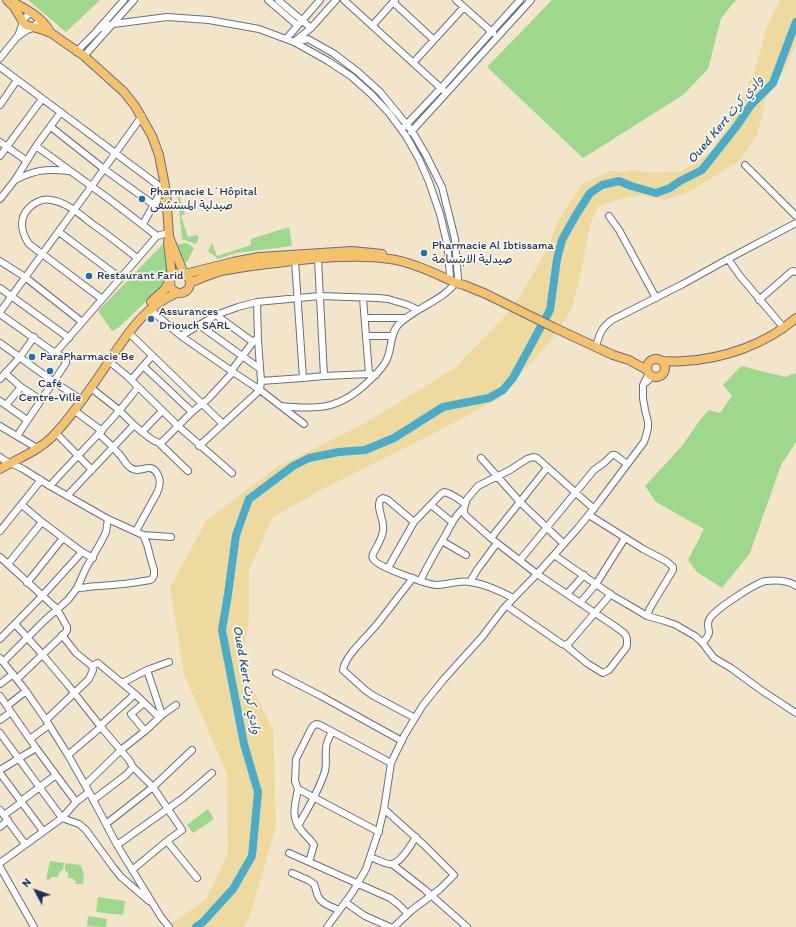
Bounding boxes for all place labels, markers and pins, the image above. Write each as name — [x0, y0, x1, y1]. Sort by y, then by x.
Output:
place label: Pharmacie L´Hôpital صيدلية المستشفى — [150, 185, 257, 213]
marker: Pharmacie L´Hôpital صيدلية المستشفى — [137, 194, 147, 204]
place label: Pharmacie Al Ibtissama صيدلية الابتسامة — [432, 239, 554, 267]
marker: Pharmacie Al Ibtissama صيدلية الابتسامة — [419, 248, 429, 258]
place label: Restaurant Farid — [97, 269, 184, 283]
marker: Restaurant Farid — [84, 271, 94, 281]
place label: Assurances Driouch SARL — [159, 305, 230, 333]
marker: Assurances Driouch SARL — [146, 314, 156, 324]
place label: ParaPharmacie Be — [40, 350, 134, 364]
marker: ParaPharmacie Be — [27, 352, 37, 362]
marker: Café Centre-Ville — [45, 366, 55, 376]
place label: Café Centre-Ville — [19, 377, 81, 405]

